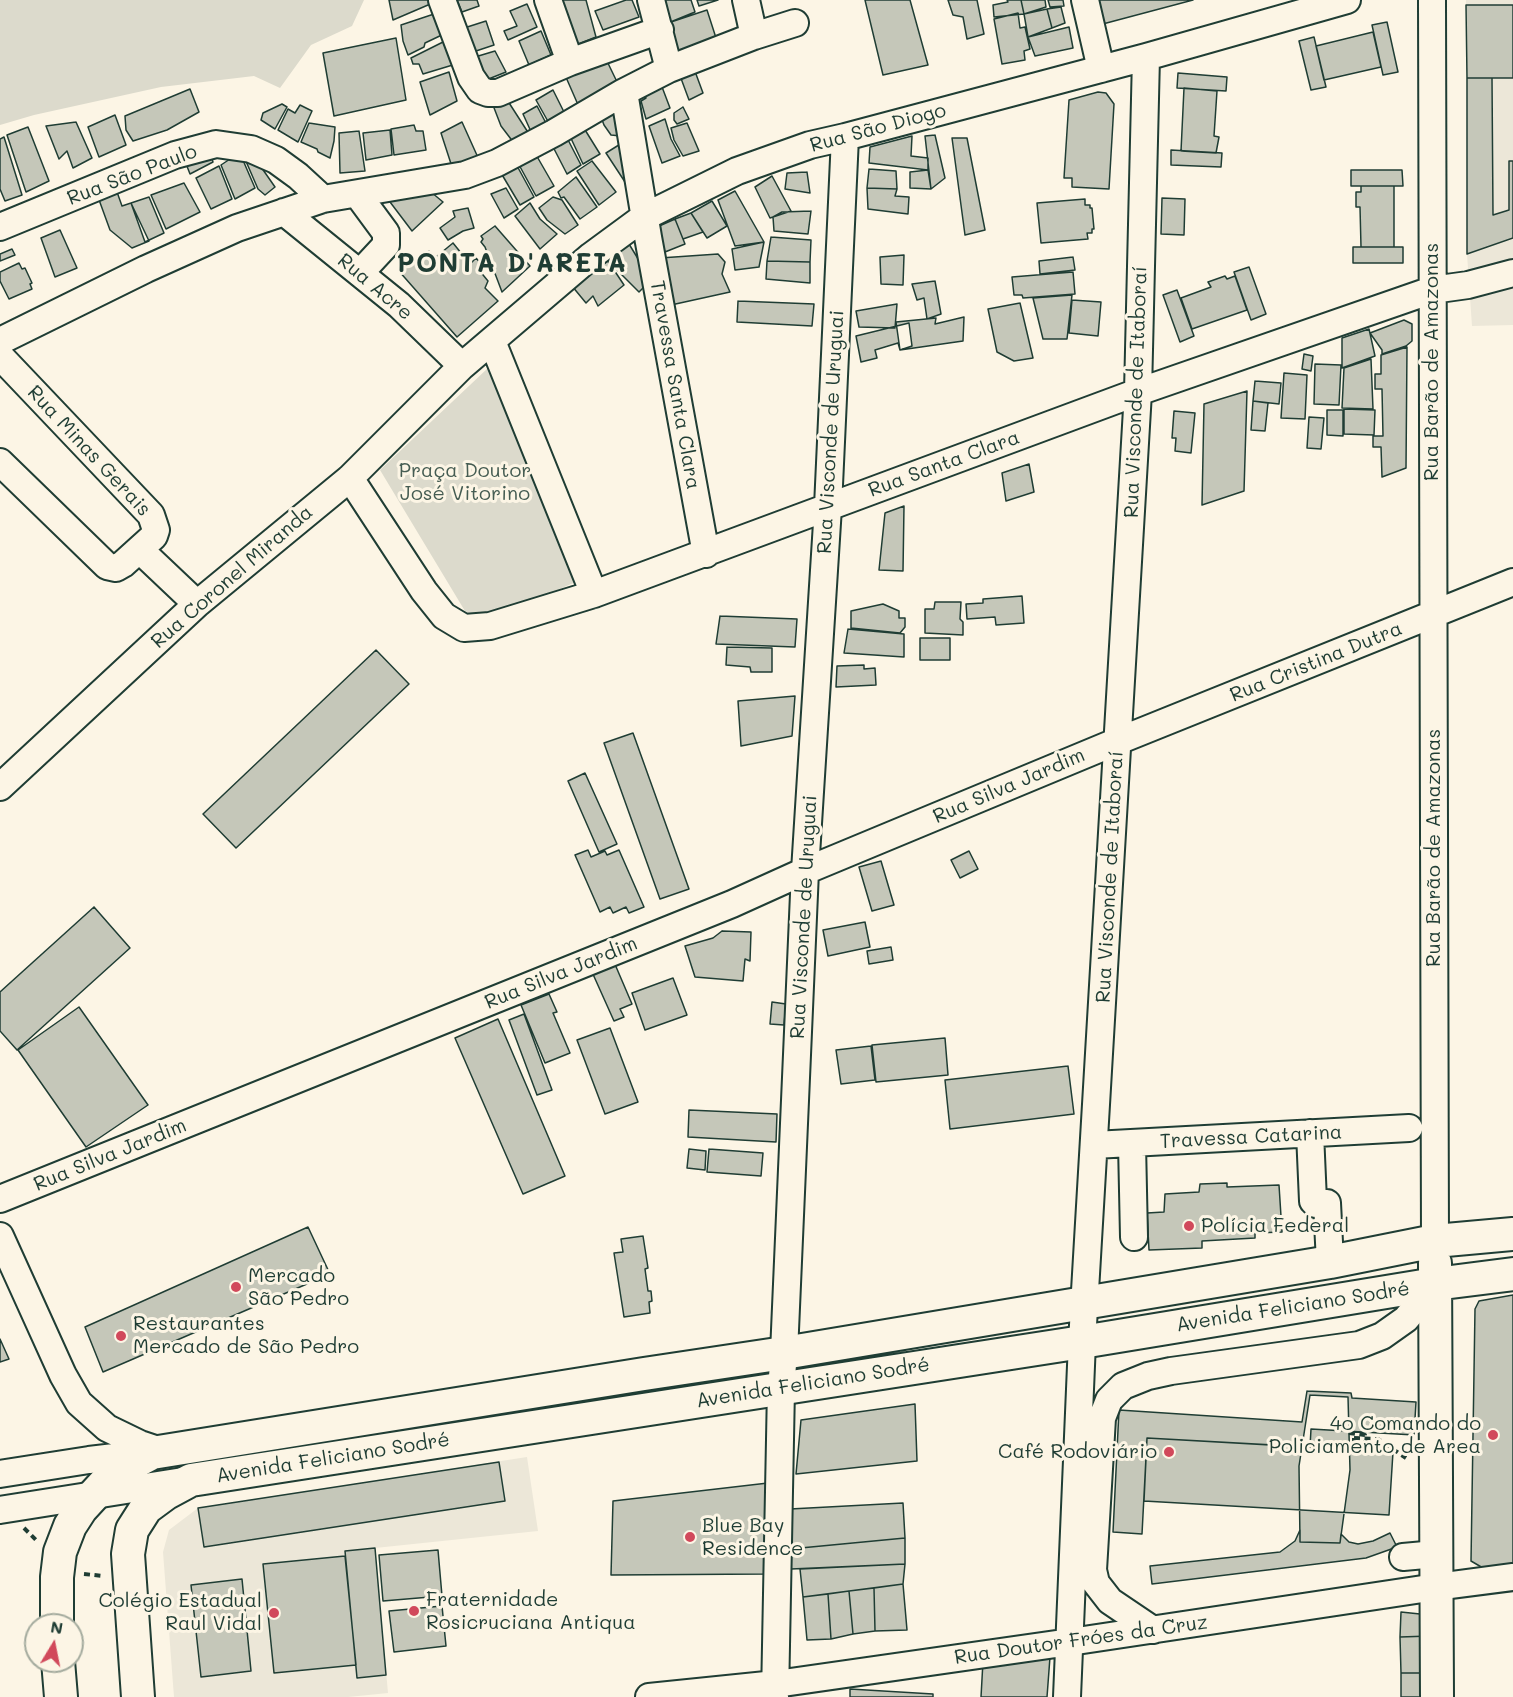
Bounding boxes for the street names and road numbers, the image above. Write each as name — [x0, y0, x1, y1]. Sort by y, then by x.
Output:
street label: Rua São Diogo — [807, 98, 949, 158]
street label: Rua São Paulo — [64, 139, 200, 211]
street label: Rua Barão de Amazonas — [1420, 243, 1444, 481]
street label: Rua Acre — [333, 249, 417, 325]
street label: Rua Visconde de Itaboraí — [1120, 265, 1152, 519]
street label: Travessa Santa Clara — [645, 279, 705, 491]
street label: Rua Visconde de Uruguai — [813, 309, 849, 555]
street label: Rua Minas Gerais — [22, 381, 156, 521]
street label: Rua Santa Clara — [865, 425, 1023, 503]
street label: Rua Coronel Miranda — [146, 500, 318, 654]
street label: Rua Cristina Dutra — [1226, 616, 1406, 708]
street label: Rua Barão de Amazonas — [1422, 729, 1446, 967]
street label: Rua Silva Jardim — [929, 743, 1089, 829]
street label: Rua Visconde de Itaboraí — [1091, 750, 1129, 1004]
street label: Rua Visconde de Uruguai — [786, 794, 822, 1040]
street label: Rua Silva Jardim — [481, 931, 641, 1015]
street label: Rua Silva Jardim — [30, 1113, 190, 1197]
street label: Travessa Catarina — [1159, 1120, 1343, 1154]
street label: Avenida Feliciano Sodré — [1175, 1277, 1411, 1337]
street label: Avenida Feliciano Sodré — [695, 1353, 931, 1413]
street label: Avenida Feliciano Sodré — [215, 1428, 451, 1488]
street label: Rua Doutor Fróes da Cruz — [953, 1610, 1209, 1670]

